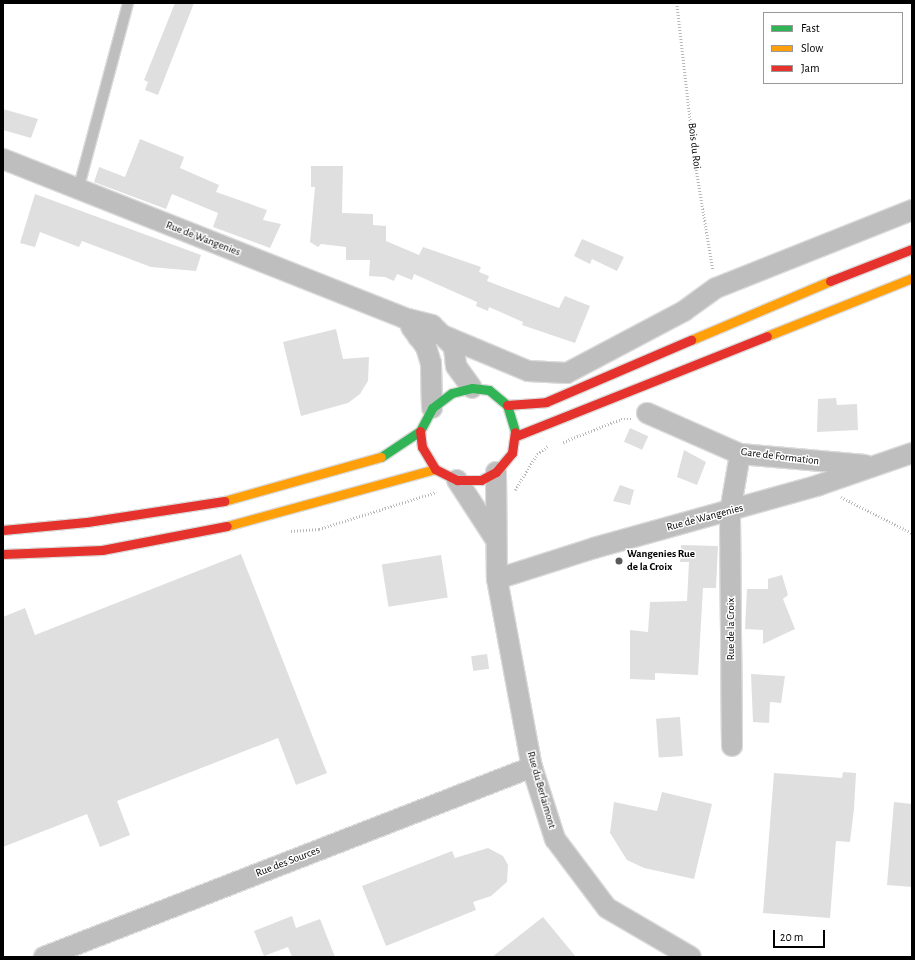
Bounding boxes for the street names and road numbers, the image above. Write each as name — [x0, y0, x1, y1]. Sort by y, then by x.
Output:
street label: Bois du Roi — [685, 122, 703, 170]
street label: Rue de Wangenies — [164, 219, 242, 259]
street label: Gare de Formation — [740, 446, 820, 468]
street label: Rue de Wangenies — [665, 501, 745, 535]
street label: Rue de la Croix — [724, 598, 738, 660]
street label: Rue du Berlaimont — [524, 750, 558, 830]
street label: Rue des Sources — [254, 844, 322, 880]

